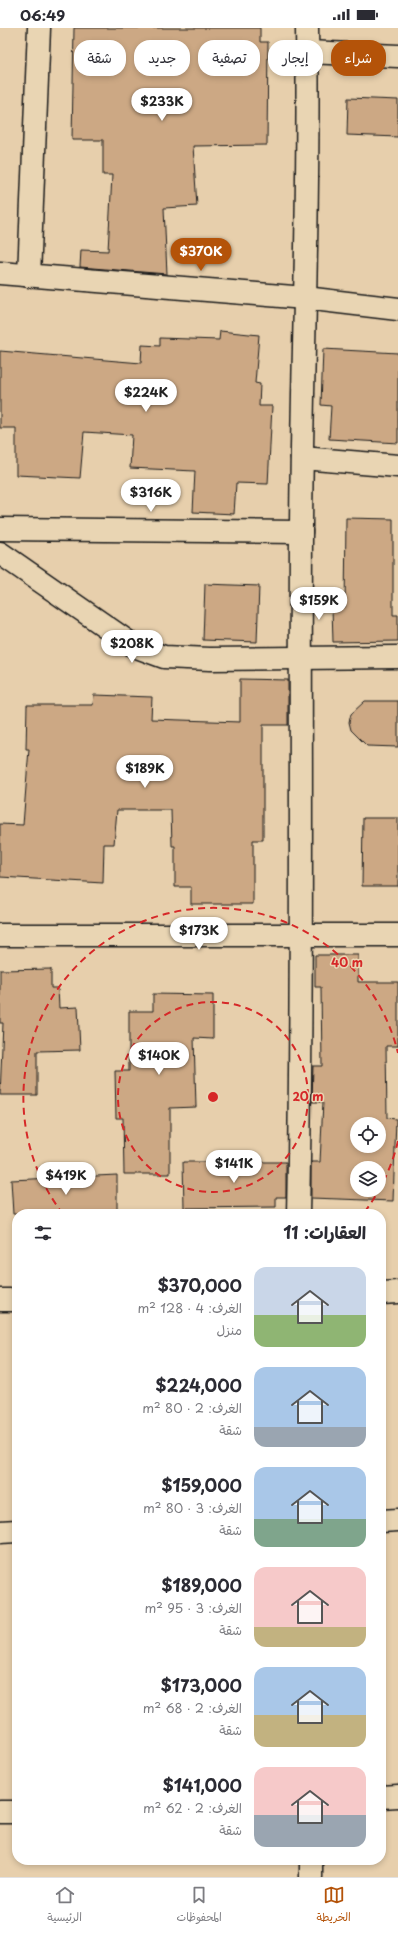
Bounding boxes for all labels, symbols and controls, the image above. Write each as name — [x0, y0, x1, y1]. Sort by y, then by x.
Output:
text: 06:49 — [20, 3, 65, 26]
chip: شقة — [74, 40, 126, 76]
chip: جديد — [134, 40, 190, 76]
chip: تصفية — [198, 40, 260, 76]
chip: إيجار — [268, 40, 323, 76]
chip: شراء — [331, 40, 386, 76]
pin: $233K — [134, 88, 190, 122]
text: $233K — [140, 91, 184, 110]
pin: $370K — [173, 238, 229, 272]
text: $370K — [180, 241, 222, 260]
pin: $224K — [118, 379, 174, 413]
text: $224K — [124, 382, 168, 401]
pin: $316K — [123, 479, 179, 513]
text: $316K — [130, 482, 172, 501]
pin: $159K — [291, 587, 347, 621]
text: $159K — [299, 590, 339, 609]
pin: $208K — [104, 630, 160, 664]
text: $208K — [110, 633, 154, 652]
pin: $189K — [117, 755, 173, 789]
text: $189K — [125, 758, 165, 777]
pin: $173K — [171, 917, 227, 951]
text: $173K — [179, 920, 219, 939]
text: 40 m — [331, 953, 363, 971]
pin: $140K — [131, 1042, 187, 1076]
text: $140K — [138, 1045, 180, 1064]
text: 20 m — [292, 1087, 324, 1105]
centre of rings — [206, 1090, 220, 1104]
map controls — [350, 1117, 386, 1197]
button: locate — [350, 1117, 386, 1153]
pin: $141K — [206, 1150, 262, 1184]
text: $141K — [215, 1153, 253, 1172]
button: layers — [350, 1161, 386, 1197]
pin: $419K — [38, 1162, 94, 1196]
text: $419K — [46, 1165, 86, 1184]
text: العقارات: 11 — [283, 1219, 366, 1245]
icon: filters — [32, 1222, 54, 1244]
text: $370,000 — [158, 1272, 242, 1298]
icon: home — [286, 1283, 334, 1331]
text: الغرف: 4 · 128 m² — [137, 1298, 242, 1317]
text: منزل — [216, 1320, 242, 1339]
text: $224,000 — [156, 1372, 242, 1398]
icon: home — [286, 1383, 334, 1431]
text: الغرف: 2 · 80 m² — [142, 1398, 242, 1417]
text: شقة — [219, 1420, 242, 1439]
text: $159,000 — [161, 1472, 242, 1498]
icon: home — [286, 1483, 334, 1531]
text: الغرف: 3 · 80 m² — [143, 1498, 242, 1517]
text: شقة — [219, 1520, 242, 1539]
text: $189,000 — [162, 1572, 242, 1598]
icon: home — [286, 1583, 334, 1631]
text: الغرف: 3 · 95 m² — [145, 1598, 242, 1617]
text: شقة — [219, 1620, 242, 1639]
text: $173,000 — [161, 1672, 242, 1698]
icon: home — [286, 1683, 334, 1731]
text: الغرف: 2 · 68 m² — [143, 1698, 242, 1717]
text: شقة — [219, 1720, 242, 1739]
text: $141,000 — [163, 1772, 242, 1798]
icon: home — [286, 1783, 334, 1831]
text: الغرف: 2 · 62 m² — [143, 1798, 242, 1817]
text: شقة — [219, 1820, 242, 1839]
tab: الرئيسية — [47, 1884, 82, 1927]
tab: المحفوظات — [176, 1884, 222, 1927]
tab: الخريطة — [316, 1884, 351, 1927]

